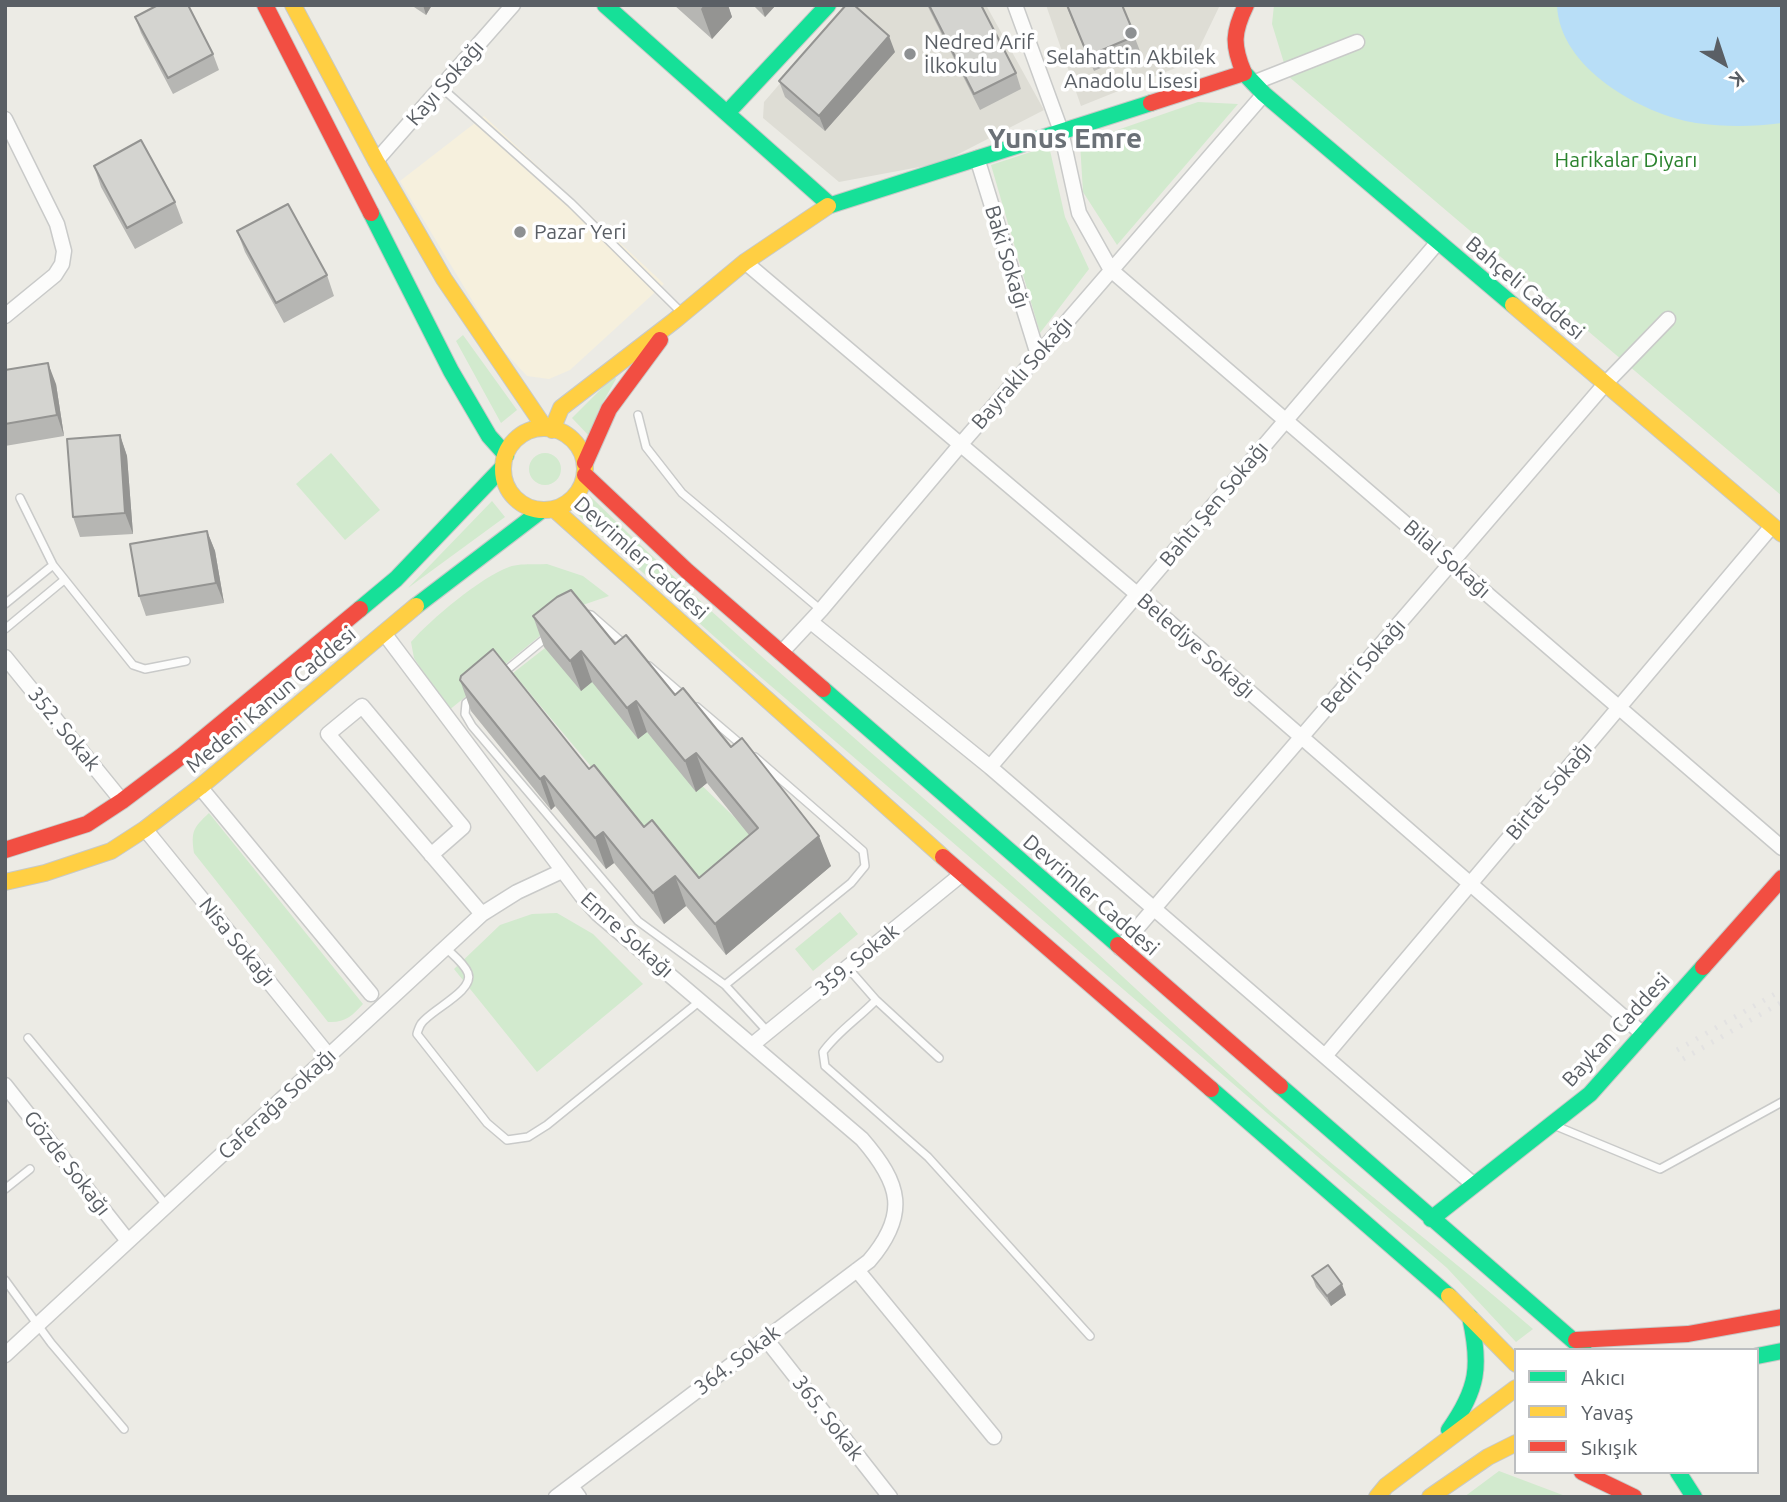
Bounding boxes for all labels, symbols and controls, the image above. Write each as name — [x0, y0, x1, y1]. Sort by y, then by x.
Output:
marker: Selahattin Akbilek Anadolu Lisesi — [1123, 25, 1139, 41]
north arrow — [1689, 28, 1759, 98]
place label: Nedred Arif İlkokulu — [924, 29, 1034, 79]
street label: Kayı Sokağı — [401, 35, 489, 131]
place label: Selahattin Akbilek Anadolu Lisesi — [1046, 44, 1216, 94]
marker: Nedred Arif İlkokulu — [902, 46, 918, 62]
text: K — [1725, 67, 1749, 92]
district label: Yunus Emre — [988, 122, 1142, 156]
park label: Harikalar Diyarı — [1555, 147, 1697, 173]
street label: Baki Sokağı — [979, 202, 1035, 312]
place label: Pazar Yeri — [534, 219, 626, 245]
marker: Pazar Yeri — [512, 224, 528, 240]
street label: Bahçeli Caddesi — [1461, 231, 1589, 345]
street label: Bayraklı Sokağı — [966, 312, 1078, 434]
street label: Bahtı Şen Sokağı — [1154, 436, 1274, 572]
street label: Devrimler Caddesi — [569, 491, 713, 625]
street label: Bilal Sokağı — [1398, 514, 1496, 604]
street label: Belediye Sokağı — [1132, 588, 1260, 704]
street label: Bedri Sokağı — [1315, 614, 1411, 718]
street label: Medeni Kanun Caddesi — [181, 622, 361, 778]
street label: 352. Sokak — [22, 682, 106, 776]
street label: Birtat Sokağı — [1501, 737, 1597, 845]
street label: Devrimler Caddesi — [1018, 829, 1164, 961]
street label: Emre Sokağı — [575, 887, 679, 983]
street label: Nisa Sokağı — [194, 893, 280, 991]
street label: 359. Sokak — [810, 918, 904, 1002]
street label: Baykan Caddesi — [1557, 968, 1675, 1092]
street label: Caferağa Sokağı — [213, 1043, 341, 1165]
street label: Gözde Sokağı — [18, 1106, 116, 1220]
street label: 364. Sokak — [689, 1320, 785, 1400]
legend — [1514, 1348, 1759, 1474]
text: Akıcı — [1581, 1365, 1625, 1389]
street label: 365. Sokak — [787, 1371, 869, 1465]
text: Yavaş — [1581, 1400, 1633, 1424]
text: Sıkışık — [1581, 1435, 1638, 1459]

